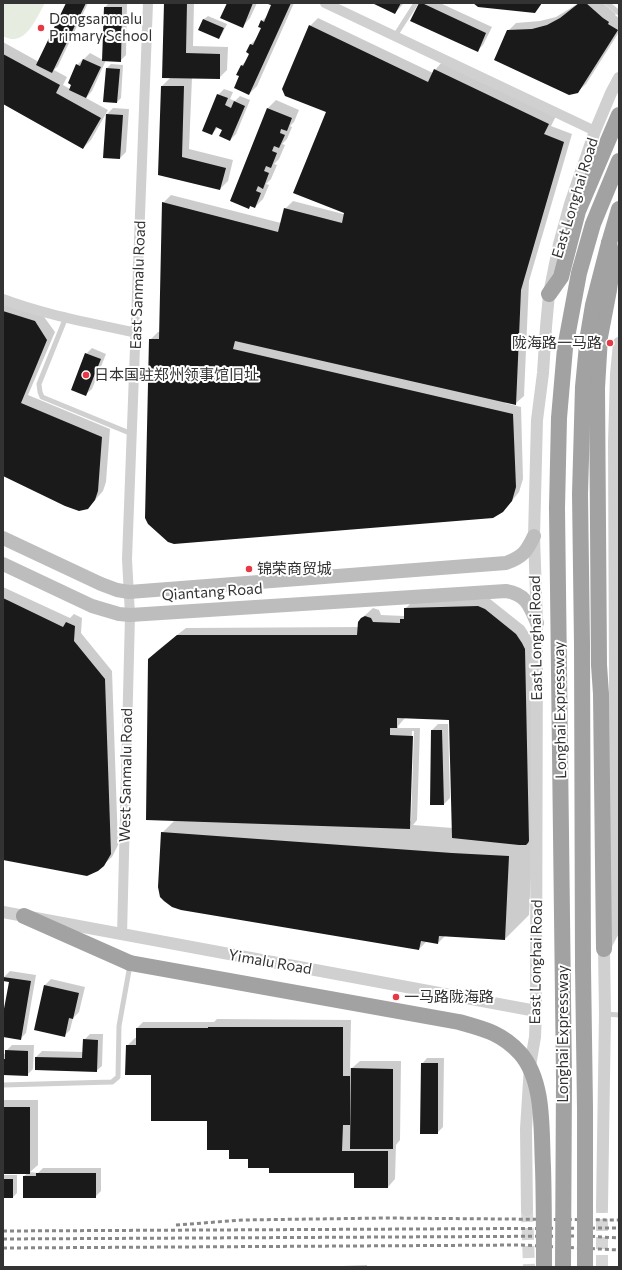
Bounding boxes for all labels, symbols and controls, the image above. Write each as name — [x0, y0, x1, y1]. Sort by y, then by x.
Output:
place label: Dongsanmalu Primary School — [49, 10, 152, 45]
marker: Dongsanmalu Primary School — [36, 23, 46, 33]
street label: East Longhai Road — [548, 136, 602, 260]
street label: East Sanmalu Road — [127, 220, 149, 350]
place label: 陇海路一马路 — [512, 334, 602, 352]
marker: 陇海路一马路 — [605, 338, 615, 348]
place label: 日本国驻郑州领事馆旧址 — [94, 366, 259, 384]
marker: 日本国驻郑州领事馆旧址 — [81, 370, 91, 380]
place label: 锦荣商贸城 — [257, 560, 332, 578]
marker: 锦荣商贸城 — [244, 564, 254, 574]
street label: East Longhai Road — [526, 575, 546, 701]
street label: Qiantang Road — [161, 579, 263, 605]
street label: Longhai Expressway — [550, 641, 570, 779]
street label: West Sanmalu Road — [116, 708, 136, 842]
street label: East Longhai Road — [526, 899, 546, 1025]
street label: Yimalu Road — [227, 946, 313, 978]
street label: Longhai Expressway — [554, 965, 572, 1103]
place label: 一马路陇海路 — [404, 988, 494, 1006]
marker: 一马路陇海路 — [391, 992, 401, 1002]

